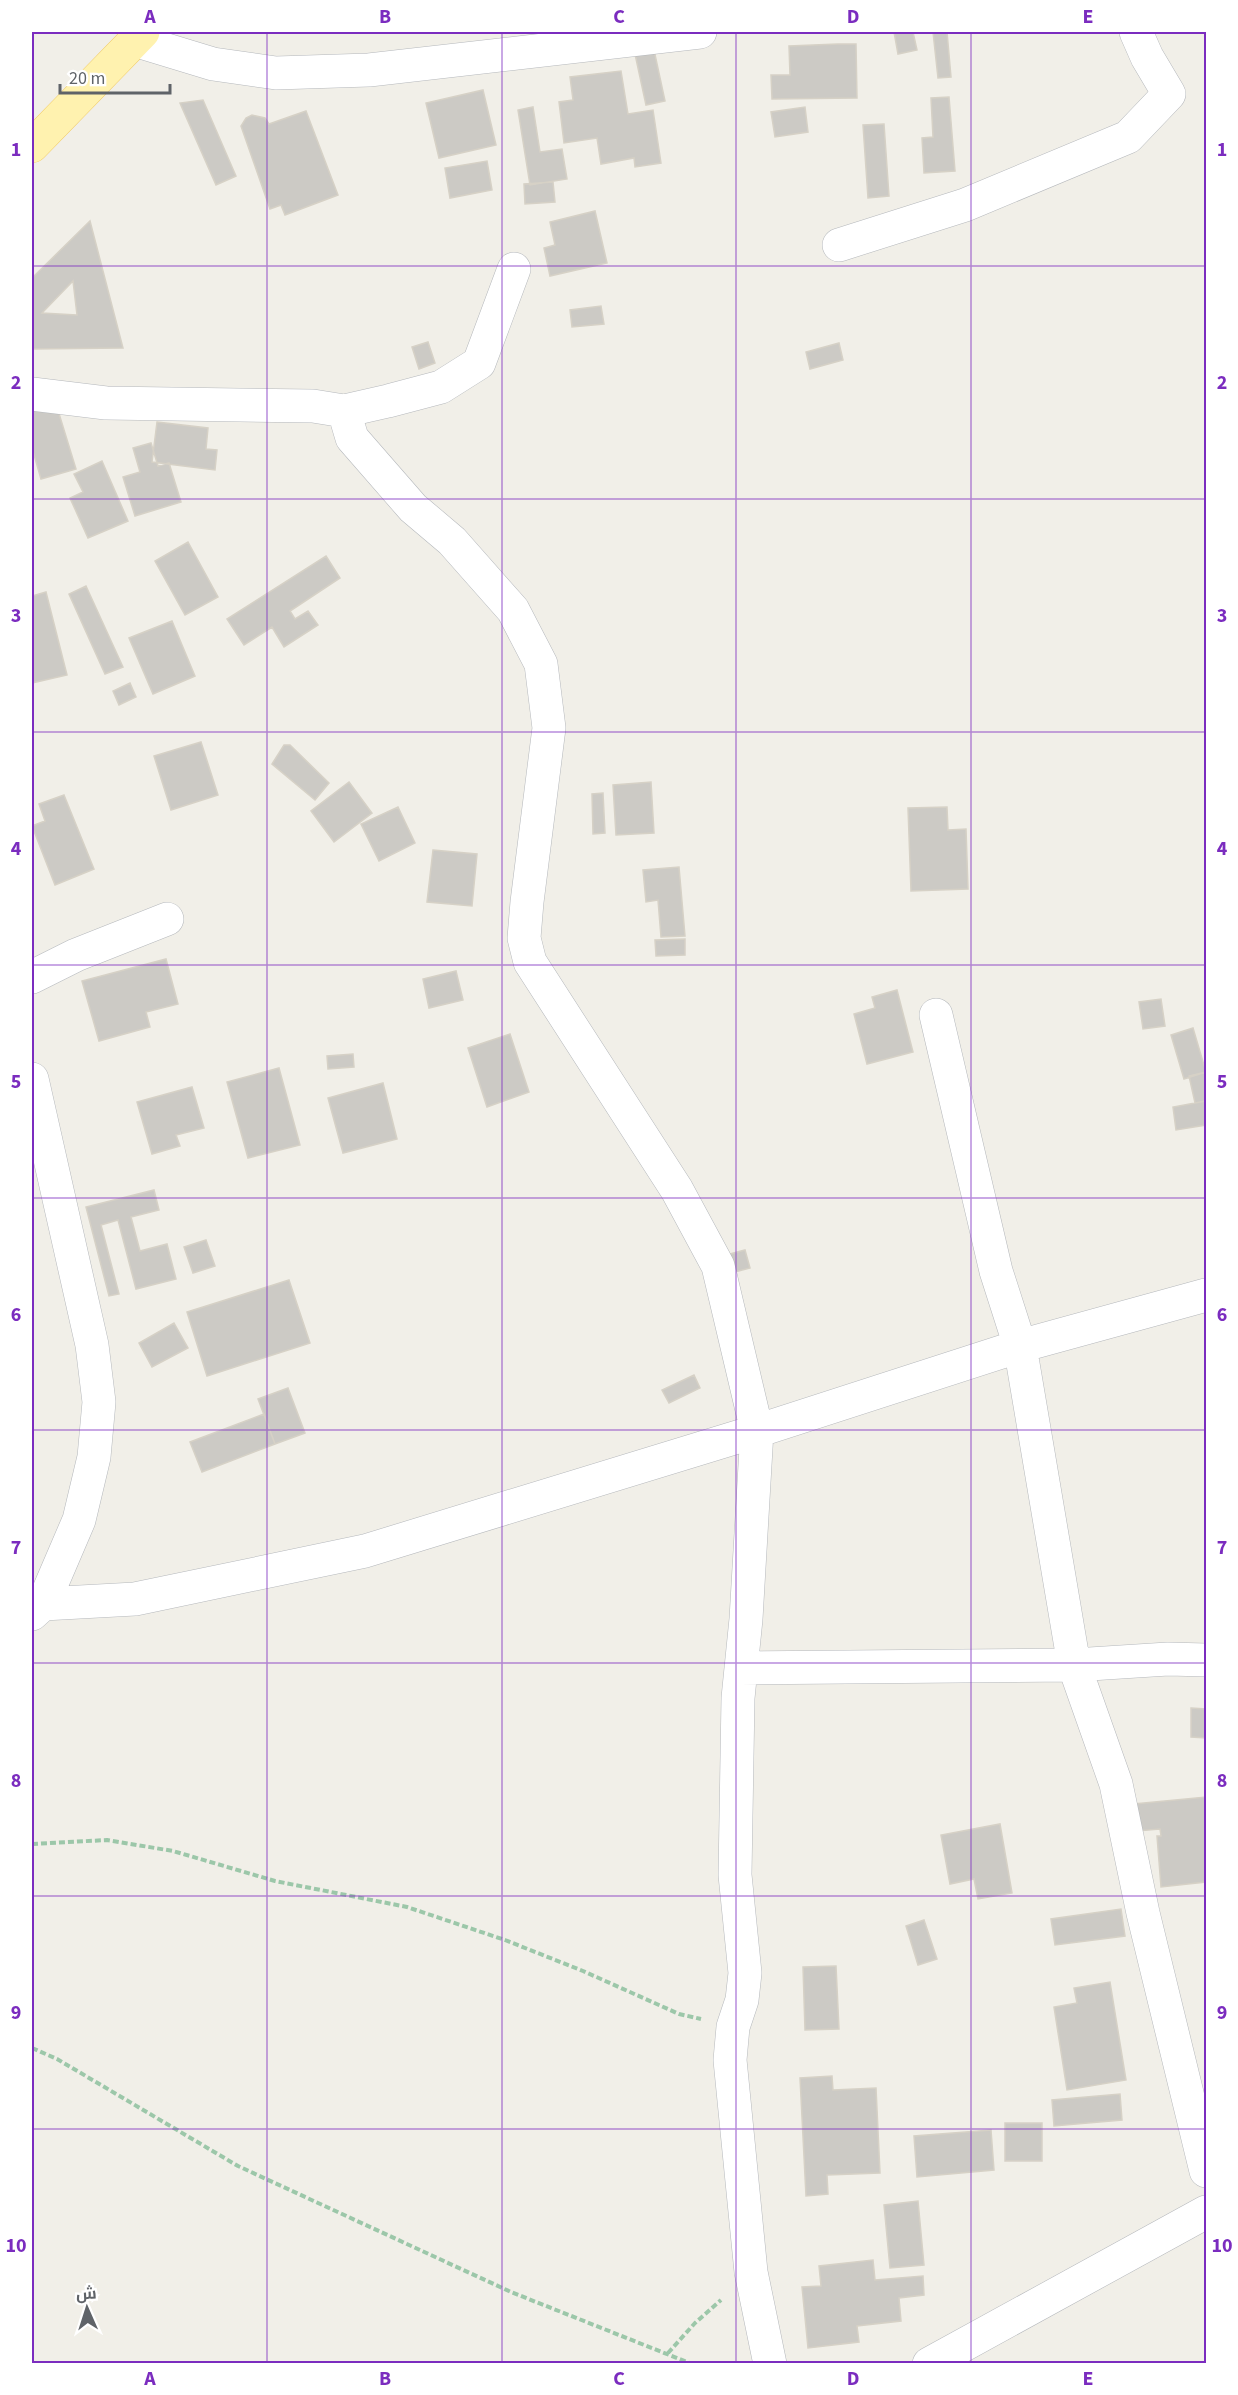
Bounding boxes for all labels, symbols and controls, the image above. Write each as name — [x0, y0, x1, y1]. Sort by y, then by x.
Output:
text: A — [143, 3, 156, 31]
text: B — [379, 3, 391, 31]
text: C — [613, 3, 625, 31]
text: D — [847, 3, 859, 31]
text: E — [1083, 3, 1093, 31]
scale bar — [60, 57, 170, 95]
text: 20 m — [69, 66, 105, 91]
text: 1 — [11, 136, 21, 164]
text: 1 — [1217, 136, 1227, 164]
text: 2 — [11, 369, 21, 397]
text: 2 — [1217, 369, 1227, 397]
text: 3 — [11, 602, 21, 630]
text: 3 — [1217, 602, 1227, 630]
text: 4 — [11, 835, 22, 863]
text: 4 — [1217, 835, 1228, 863]
text: 5 — [11, 1068, 21, 1096]
text: 5 — [1217, 1068, 1227, 1096]
text: 6 — [11, 1301, 21, 1329]
text: 6 — [1217, 1301, 1227, 1329]
text: 7 — [11, 1534, 21, 1562]
text: 7 — [1217, 1534, 1227, 1562]
text: 8 — [11, 1767, 21, 1795]
text: 8 — [1217, 1767, 1227, 1795]
text: 9 — [11, 1999, 21, 2027]
text: 9 — [1217, 1999, 1227, 2027]
text: 10 — [5, 2232, 27, 2260]
text: 10 — [1211, 2232, 1233, 2260]
north arrow — [57, 2278, 117, 2338]
text: ش — [75, 2282, 97, 2306]
text: A — [143, 2365, 156, 2393]
text: B — [379, 2365, 391, 2393]
text: C — [613, 2365, 625, 2393]
text: D — [847, 2365, 859, 2393]
text: E — [1083, 2365, 1093, 2393]

